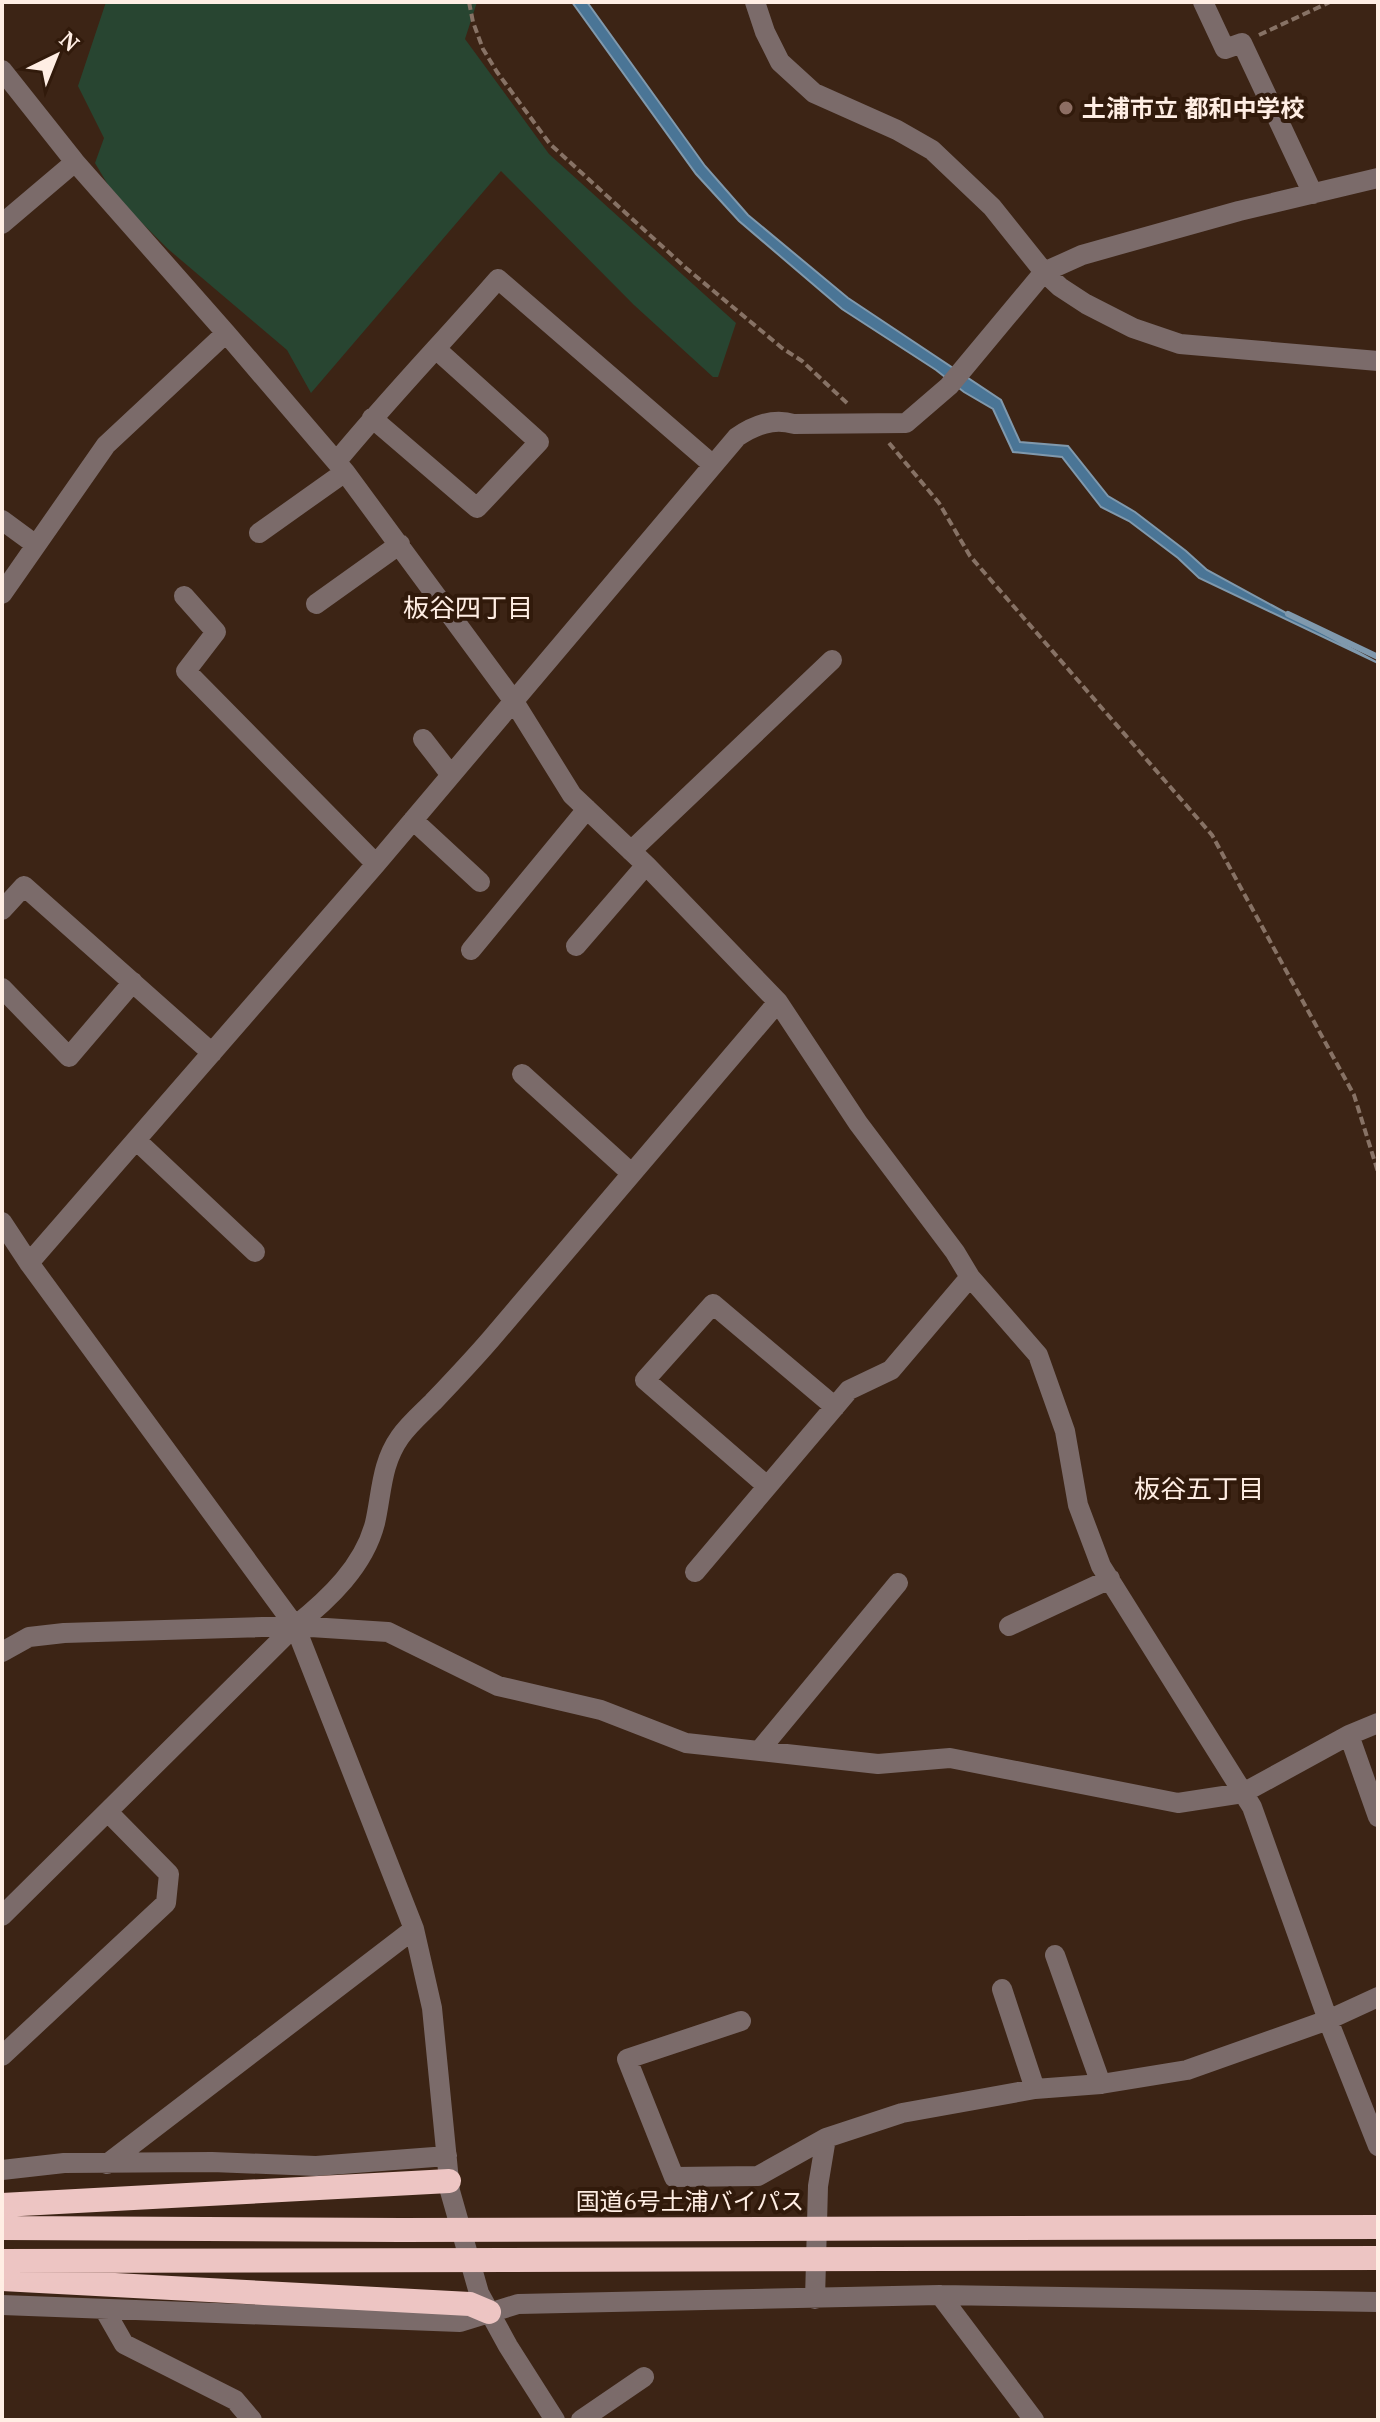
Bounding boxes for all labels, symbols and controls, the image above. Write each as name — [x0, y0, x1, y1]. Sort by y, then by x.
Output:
north arrow — [16, 16, 96, 96]
text: N — [54, 25, 86, 58]
place label: 土浦市立 都和中学校 — [1082, 92, 1304, 124]
marker: 土浦市立 都和中学校 — [1057, 99, 1075, 117]
district label: 板谷四丁目 — [403, 590, 533, 624]
district label: 板谷五丁目 — [1134, 1471, 1264, 1505]
street label: 国道6号土浦バイパス — [576, 2185, 804, 2217]

